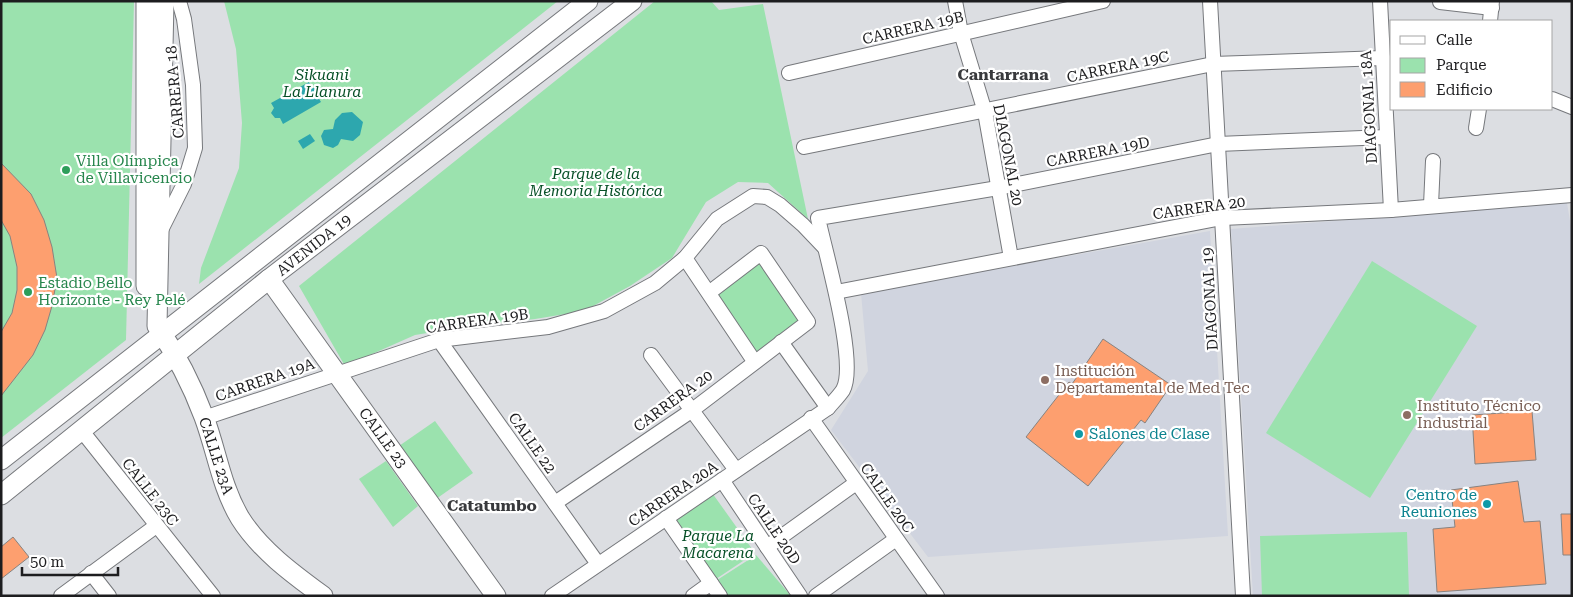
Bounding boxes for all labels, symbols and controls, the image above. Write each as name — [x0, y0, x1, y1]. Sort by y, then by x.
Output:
street label: CARRERA 19B — [861, 8, 965, 48]
legend — [1390, 20, 1553, 110]
text: Calle — [1436, 31, 1472, 49]
street label: CARRERA 18 — [162, 45, 188, 139]
street label: CARRERA 19C — [1065, 47, 1171, 87]
street label: DIAGONAL 18A — [1357, 49, 1381, 164]
text: Parque — [1436, 56, 1487, 74]
district label: Cantarrana — [957, 65, 1049, 84]
park label: Sikuani La Llanura — [282, 66, 361, 101]
text: Edificio — [1436, 81, 1493, 99]
street label: DIAGONAL 20 — [989, 103, 1027, 207]
street label: CARRERA 19D — [1045, 133, 1151, 171]
place label: Villa Olímpica de Villavicencio — [76, 152, 192, 187]
marker: Villa Olímpica de Villavicencio — [60, 164, 72, 176]
park label: Parque de la Memoria Histórica — [528, 165, 663, 200]
street label: CARRERA 20 — [1152, 193, 1246, 223]
street label: AVENIDA 19 — [273, 210, 355, 280]
street label: DIAGONAL 19 — [1198, 247, 1222, 351]
place label: Estadio Bello Horizonte - Rey Pelé — [38, 274, 186, 309]
marker: Estadio Bello Horizonte - Rey Pelé — [22, 286, 34, 298]
street label: CARRERA 19B — [425, 305, 529, 337]
street label: CARRERA 19A — [213, 354, 318, 405]
place label: Institución Departamental de Med Tec — [1055, 362, 1250, 397]
street label: CARRERA 20 — [630, 366, 716, 436]
marker: Institución Departamental de Med Tec — [1039, 374, 1051, 386]
place label: Instituto Técnico Industrial — [1417, 397, 1541, 432]
street label: CALLE 23 — [355, 404, 411, 472]
street label: CALLE 22 — [505, 409, 559, 477]
marker: Instituto Técnico Industrial — [1401, 409, 1413, 421]
street label: CALLE 23A — [195, 415, 237, 498]
place label: Salones de Clase — [1089, 425, 1210, 443]
marker: Salones de Clase — [1073, 428, 1085, 440]
street label: CALLE 23C — [118, 455, 182, 530]
street label: CARRERA 20A — [625, 457, 721, 531]
street label: CALLE 20C — [856, 460, 918, 536]
place label: Centro de Reuniones — [1400, 486, 1477, 521]
street label: CALLE 20D — [744, 490, 804, 568]
district label: Catatumbo — [447, 496, 537, 515]
marker: Centro de Reuniones — [1481, 498, 1493, 510]
park label: Parque La Macarena — [681, 527, 754, 562]
scale bar — [22, 544, 119, 576]
text: 50 m — [30, 553, 65, 571]

